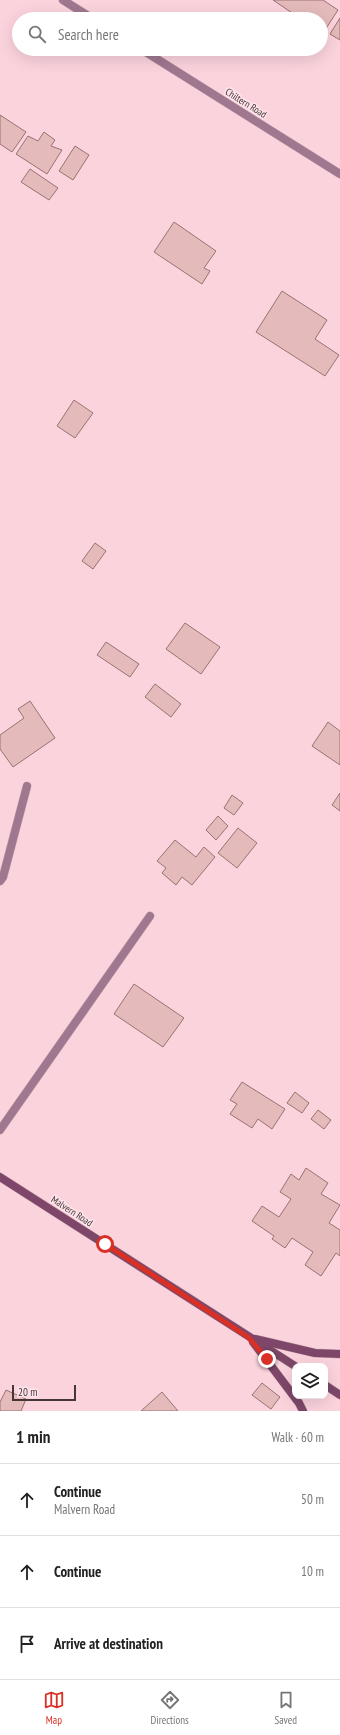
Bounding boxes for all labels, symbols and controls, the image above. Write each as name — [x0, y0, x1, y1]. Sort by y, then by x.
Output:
search box — [12, 12, 328, 56]
icon: search — [26, 23, 48, 45]
text: Search here — [58, 25, 119, 44]
street label: Chiltern Road — [223, 85, 269, 121]
street label: Malvern Road — [49, 1193, 95, 1229]
route start — [96, 1235, 114, 1253]
route end — [258, 1350, 276, 1368]
map controls — [292, 1363, 328, 1399]
button: layers — [292, 1363, 328, 1399]
scale bar — [12, 1383, 76, 1402]
text: 20 m — [18, 1385, 37, 1399]
text: 1 min — [16, 1426, 50, 1448]
text: Walk · 60 m — [272, 1429, 324, 1446]
text: Continue — [54, 1482, 101, 1501]
icon: ahead — [16, 1489, 38, 1511]
text: 50 m — [301, 1491, 324, 1508]
text: Malvern Road — [54, 1501, 115, 1518]
icon: ahead — [16, 1561, 38, 1583]
text: Continue — [54, 1562, 101, 1581]
text: 10 m — [301, 1563, 324, 1580]
icon: arrive — [16, 1633, 38, 1655]
text: Arrive at destination — [54, 1634, 163, 1653]
tab: Map — [43, 1689, 65, 1727]
tab: Directions — [151, 1689, 189, 1727]
tab: Saved — [274, 1689, 297, 1727]

